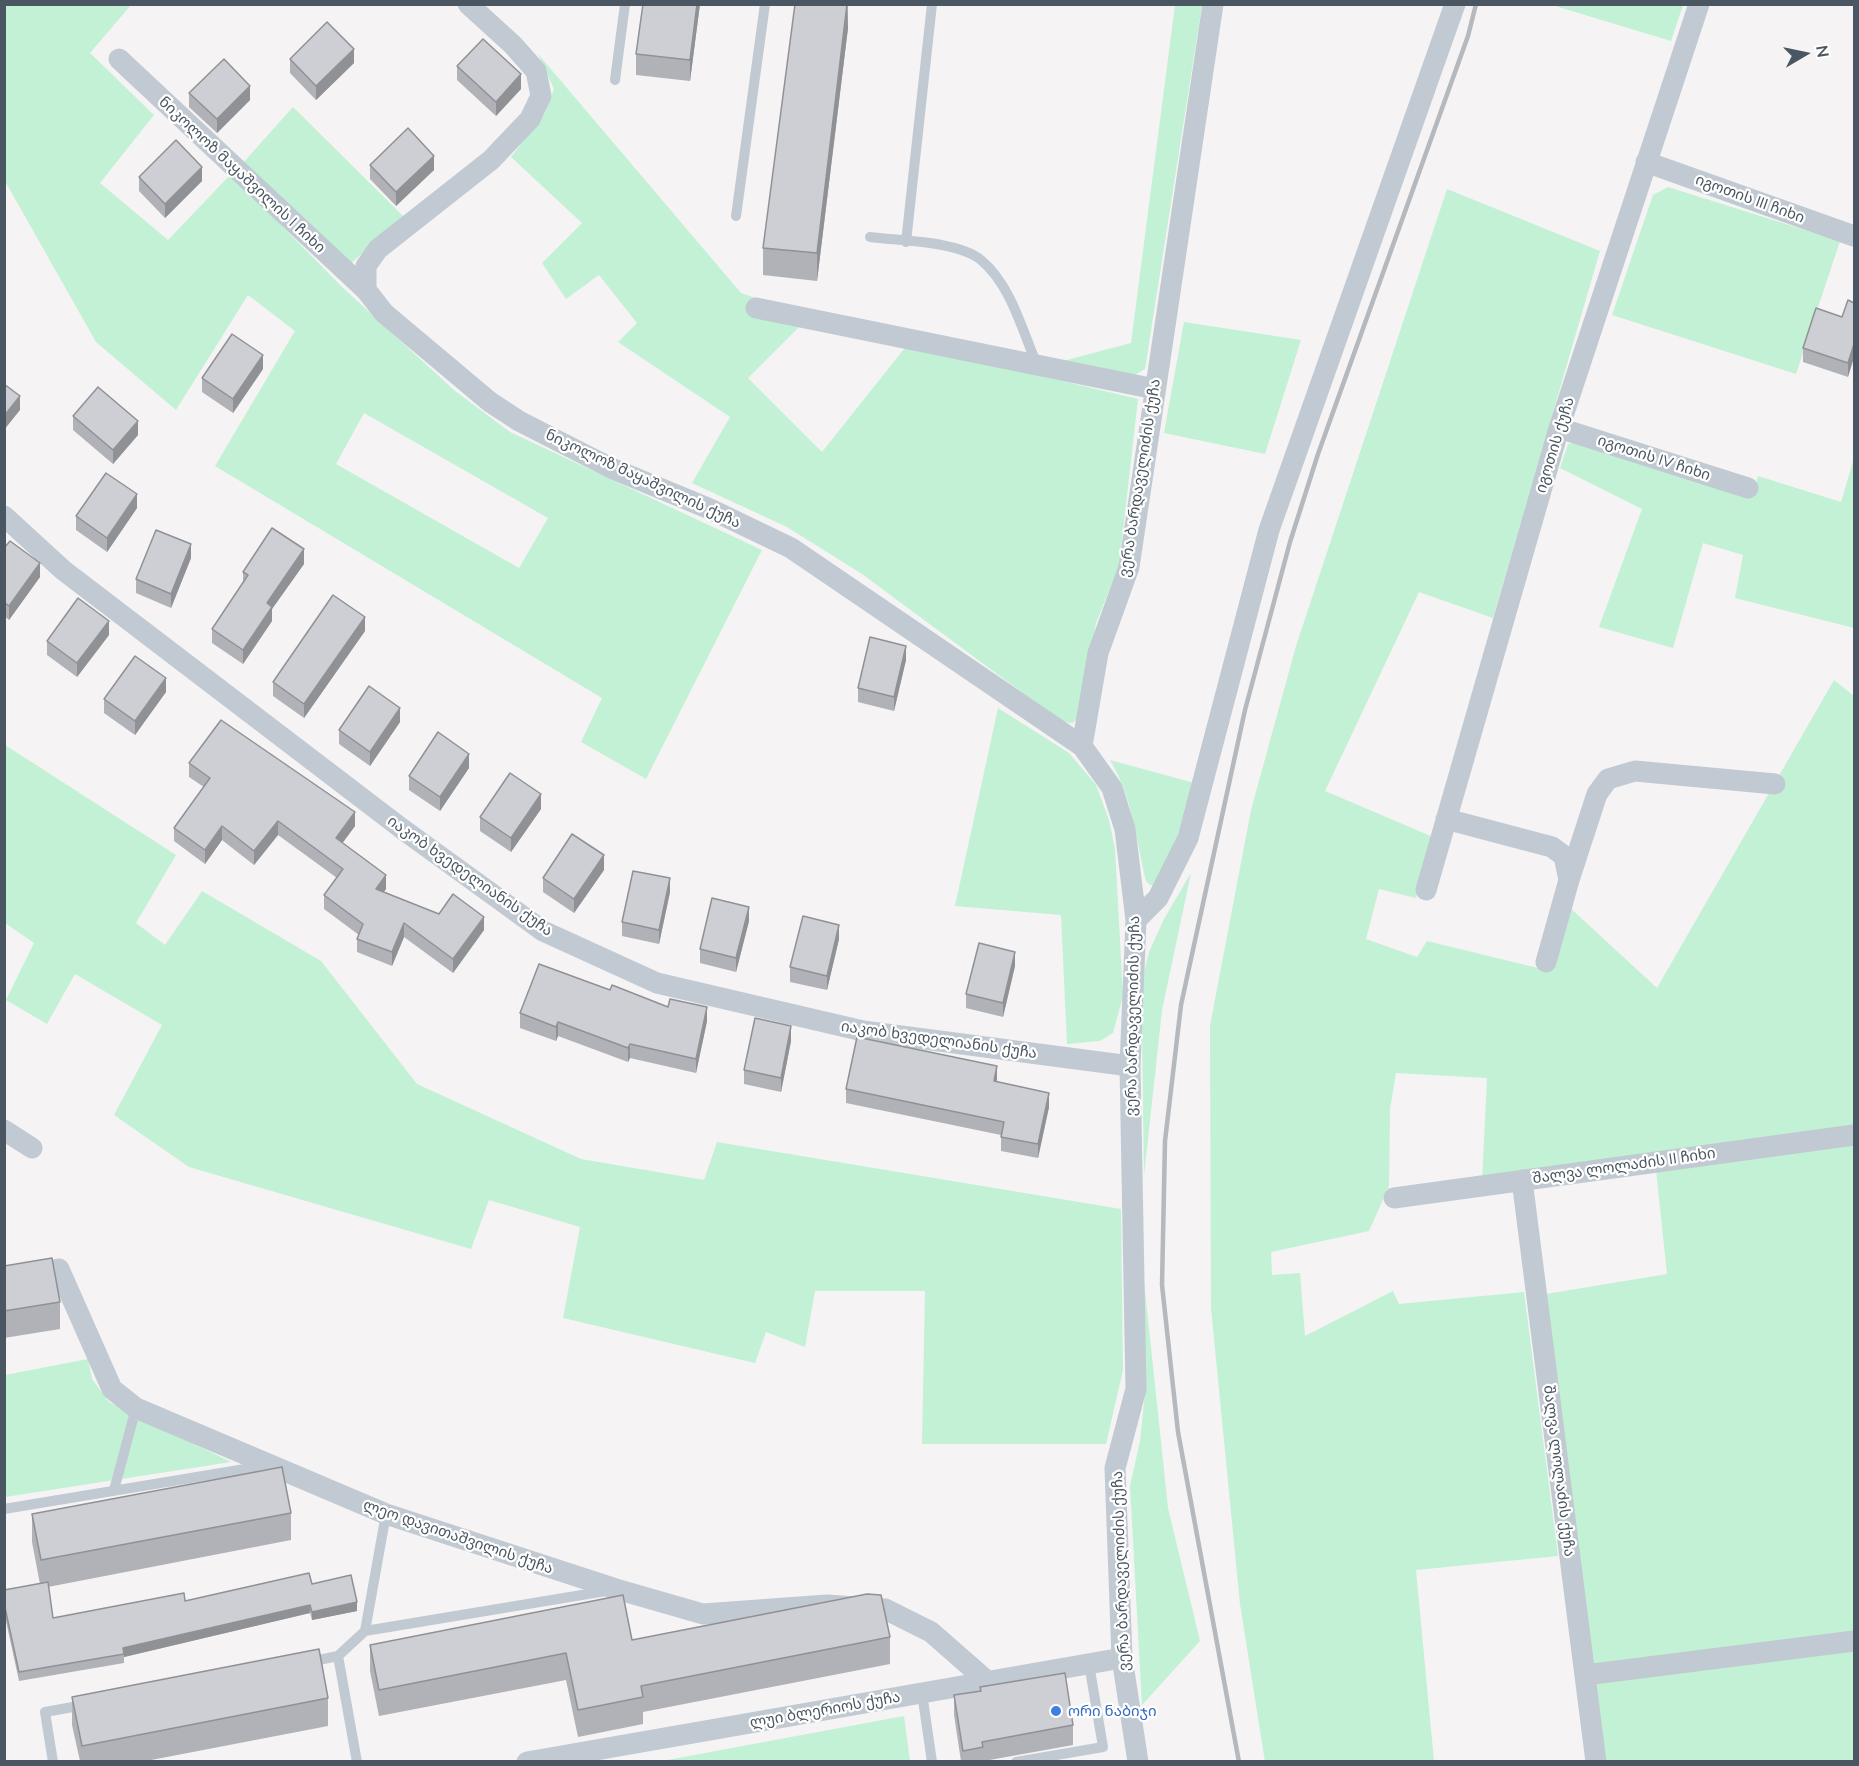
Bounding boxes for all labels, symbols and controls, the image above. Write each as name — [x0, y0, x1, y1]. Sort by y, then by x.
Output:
north arrow — [1775, 24, 1835, 84]
text: N — [1812, 44, 1834, 59]
street label: ნიკოლოზ მაყაშვილის I ჩიხი — [155, 93, 329, 257]
street label: იგოთის III ჩიხი — [1693, 171, 1807, 227]
street label: ვერა ბარდაველიძის ქუჩა — [1115, 378, 1165, 578]
street label: იგოთის ქუჩა — [1532, 395, 1578, 495]
street label: ნიკოლოზ მაყაშვილის ქუჩა — [543, 426, 743, 532]
street label: იგოთის IV ჩიხი — [1595, 431, 1713, 485]
street label: იაკობ ხვედელიანის ქუჩა — [384, 812, 556, 940]
street label: ვერა ბარდაველიძის ქუჩა — [1122, 916, 1144, 1116]
street label: იაკობ ხვედელიანის ქუჩა — [840, 1017, 1038, 1063]
street label: შალვა ლოლაძის II ჩიხი — [1531, 1144, 1717, 1188]
street label: შალვა ლოლაძის ქუჩა — [1540, 1384, 1578, 1558]
street label: ვერა ბარდაველიძის ქუჩა — [1109, 1471, 1133, 1671]
street label: ლეო დავითაშვილის ქუჩა — [361, 1496, 555, 1578]
street label: ლუი ბლერიოს ქუჩა — [748, 1688, 902, 1732]
place label: ორი ნაბიჯი — [1068, 1702, 1157, 1720]
marker: ორი ნაბიჯი — [1049, 1704, 1063, 1718]

